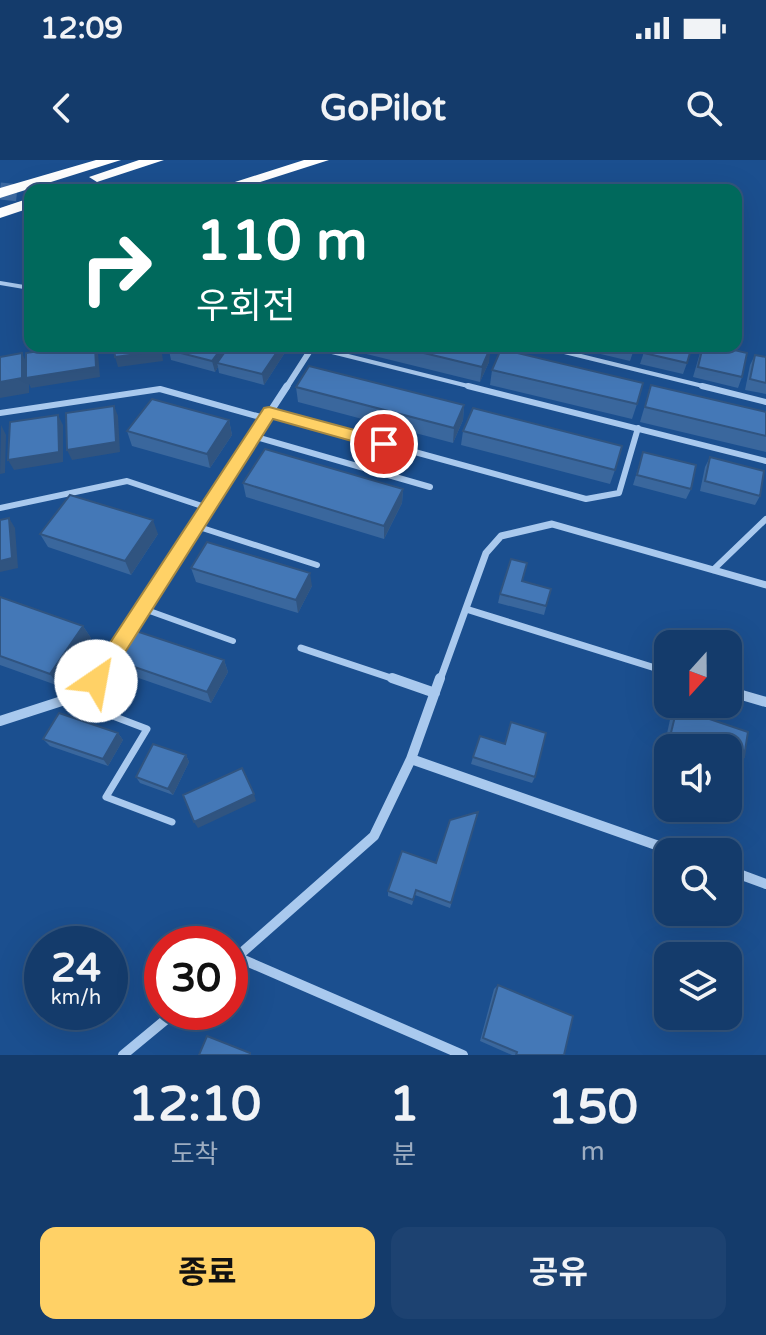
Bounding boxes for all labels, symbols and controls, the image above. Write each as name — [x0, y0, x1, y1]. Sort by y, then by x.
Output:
text: 12:09 — [40, 10, 123, 47]
icon: back — [40, 86, 84, 130]
icon: search — [682, 86, 726, 130]
text: GoPilot — [320, 87, 446, 130]
text: 110 m — [196, 208, 367, 275]
icon: right — [64, 216, 168, 320]
text: 우회전 — [196, 285, 295, 328]
pin — [350, 410, 418, 478]
icon: arrive — [362, 422, 406, 466]
north arrow — [654, 630, 742, 718]
map controls — [654, 630, 742, 1030]
position arrow — [54, 639, 138, 723]
button: sound — [654, 734, 742, 822]
button: search — [654, 838, 742, 926]
speed limit sign: 30 — [144, 926, 248, 1030]
button: layers — [654, 942, 742, 1030]
text: 24 — [51, 944, 101, 992]
text: km/h — [51, 986, 101, 1010]
text: 12:10 — [128, 1076, 261, 1134]
text: 1 — [389, 1076, 419, 1134]
text: 150 — [547, 1079, 638, 1137]
text: m — [581, 1136, 605, 1167]
text: 도착 — [171, 1139, 219, 1170]
text: 분 — [392, 1139, 416, 1170]
button: 종료 — [40, 1227, 375, 1319]
button: 공유 — [391, 1227, 726, 1319]

